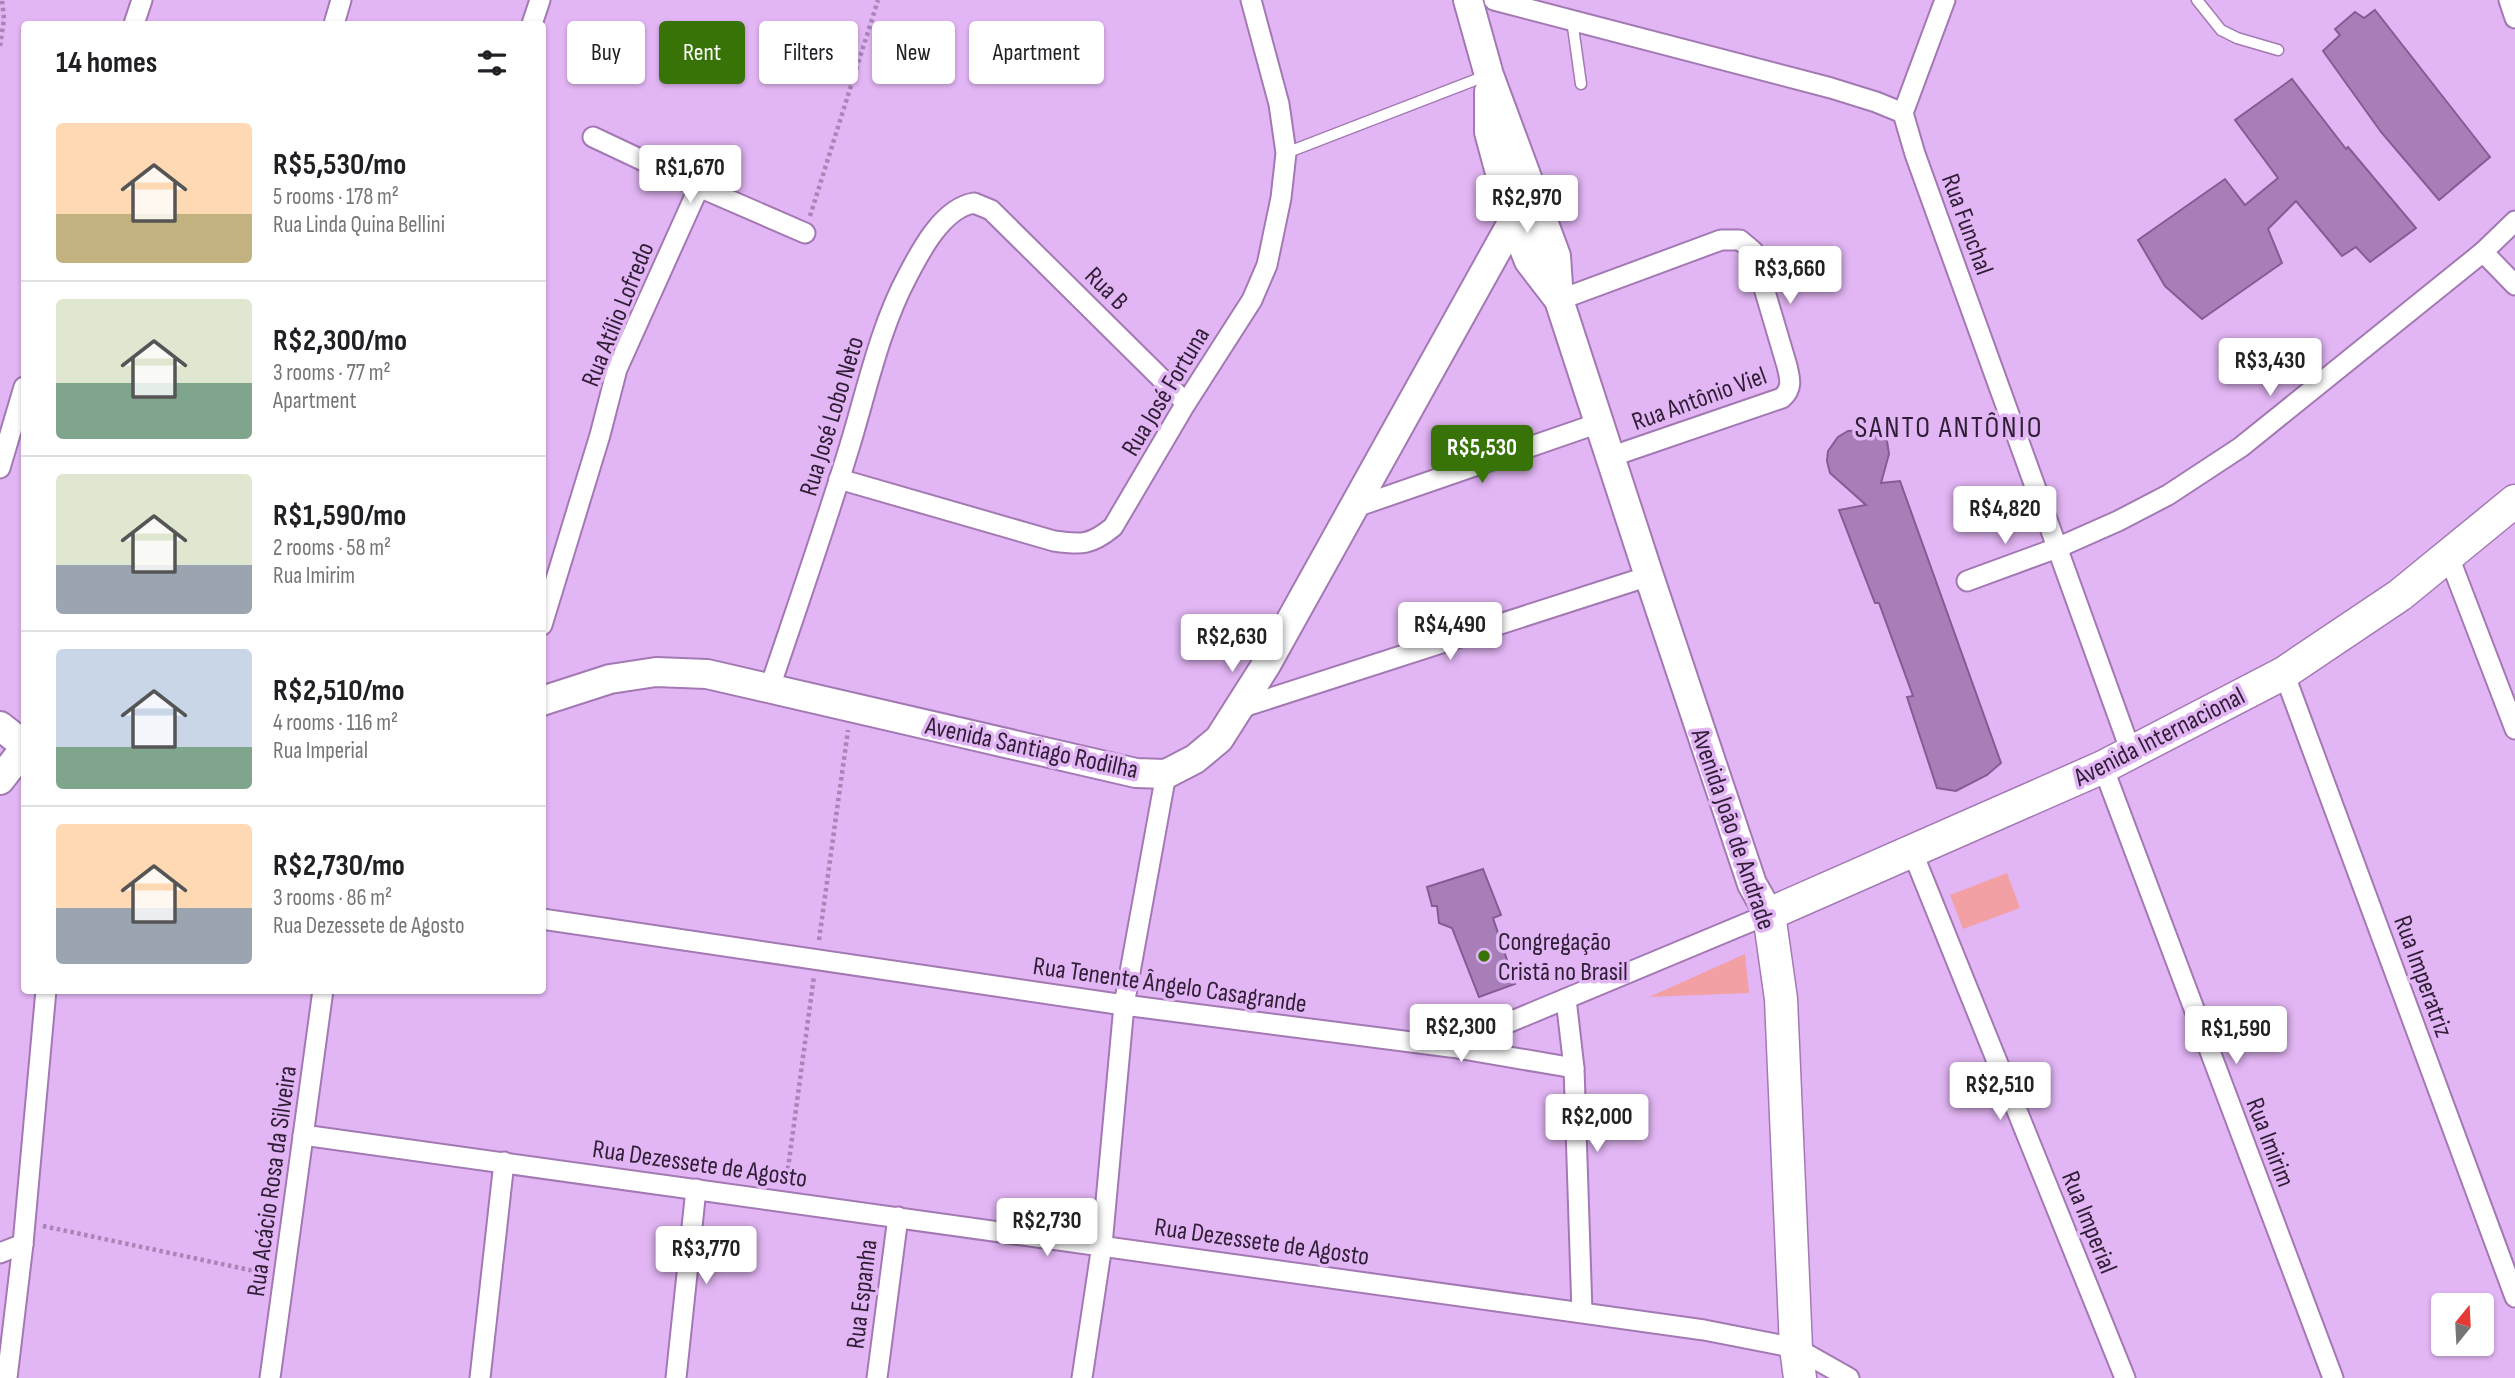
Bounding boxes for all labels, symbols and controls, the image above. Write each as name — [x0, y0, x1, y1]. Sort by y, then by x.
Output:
chip: Buy — [567, 21, 645, 84]
chip: Rent — [659, 21, 745, 84]
chip: Filters — [759, 21, 858, 84]
chip: New — [872, 21, 955, 84]
chip: Apartment — [969, 21, 1104, 84]
icon: filters — [473, 44, 511, 82]
text: 14 homes — [56, 45, 157, 81]
pin: R$1,670 — [625, 146, 755, 205]
text: R$5,530/mo — [273, 147, 406, 183]
icon: home — [112, 151, 196, 235]
text: R$1,670 — [655, 154, 725, 182]
street label: Rua Funchal — [1934, 170, 1999, 279]
pin: R$2,970 — [1462, 176, 1592, 235]
text: 5 rooms · 178 m² — [273, 183, 399, 211]
text: R$2,970 — [1492, 184, 1562, 212]
text: Rua Linda Quina Bellini — [273, 211, 445, 239]
street label: Rua Atílio Lofredo — [575, 238, 661, 391]
pin: R$3,660 — [1725, 246, 1855, 306]
text: R$3,660 — [1754, 255, 1826, 283]
street label: Rua B — [1078, 261, 1134, 317]
street label: Rua José Fortuna — [1116, 322, 1217, 462]
text: R$2,300/mo — [273, 323, 407, 359]
icon: home — [112, 327, 196, 411]
street label: Rua José Lobo Neto — [793, 333, 871, 500]
pin: R$3,430 — [2205, 338, 2335, 398]
text: R$3,430 — [2235, 347, 2305, 375]
text: 3 rooms · 77 m² — [273, 359, 391, 387]
street label: Rua Antônio Viel — [1628, 361, 1771, 438]
text: Apartment — [273, 387, 357, 415]
district label: SANTO ANTÔNIO — [1855, 410, 2043, 446]
pin: R$5,530 — [1417, 426, 1547, 485]
text: R$5,530 — [1447, 434, 1517, 462]
pin: R$4,820 — [1940, 486, 2070, 546]
text: R$4,820 — [1969, 495, 2041, 523]
text: R$1,590/mo — [273, 498, 406, 534]
icon: home — [112, 502, 196, 586]
text: 2 rooms · 58 m² — [273, 534, 391, 562]
text: Rua Imirim — [273, 562, 355, 590]
pin: R$4,490 — [1385, 602, 1515, 662]
text: R$4,490 — [1414, 611, 1486, 639]
pin: R$2,630 — [1167, 614, 1297, 674]
text: R$2,630 — [1197, 623, 1267, 651]
text: R$2,510/mo — [273, 673, 405, 709]
icon: home — [112, 677, 196, 761]
street label: Avenida Internacional — [2068, 681, 2250, 794]
text: 4 rooms · 116 m² — [273, 709, 398, 737]
street label: Avenida Santiago Rodilha — [922, 711, 1141, 786]
street label: Avenida João de Andrade — [1683, 724, 1782, 934]
text: Rua Imperial — [273, 737, 368, 765]
text: R$2,730/mo — [273, 848, 405, 884]
icon: home — [112, 852, 196, 936]
text: 3 rooms · 86 m² — [273, 884, 392, 912]
text: Rua Dezessete de Agosto — [273, 912, 465, 940]
street label: Rua Imperatriz — [2386, 912, 2459, 1041]
place label: Congregação Cristã no Brasil — [1498, 927, 1628, 988]
marker: Congregação Cristã no Brasil — [1476, 948, 1492, 964]
street label: Rua Tenente Ângelo Casagrande — [1031, 951, 1309, 1020]
pin: R$2,300 — [1396, 1004, 1526, 1064]
pin: R$1,590 — [2171, 1006, 2301, 1066]
text: R$2,300 — [1426, 1013, 1496, 1041]
text: R$1,590 — [2201, 1015, 2271, 1043]
pin: R$2,510 — [1935, 1062, 2065, 1122]
street label: Rua Acácio Rosa da Silveira — [241, 1064, 304, 1299]
text: R$2,510 — [1966, 1071, 2034, 1099]
pin: R$2,000 — [1532, 1094, 1662, 1154]
street label: Rua Imirim — [2239, 1094, 2301, 1191]
text: R$2,000 — [1561, 1103, 1633, 1131]
street label: Rua Dezessete de Agosto — [590, 1134, 809, 1195]
street label: Rua Imperial — [2054, 1167, 2123, 1278]
pin: R$2,730 — [982, 1198, 1112, 1258]
text: R$2,730 — [1013, 1207, 1081, 1235]
street label: Rua Dezessete de Agosto — [1152, 1212, 1371, 1273]
pin: R$3,770 — [641, 1226, 771, 1286]
text: R$3,770 — [672, 1235, 740, 1263]
street label: Rua Espanha — [840, 1238, 885, 1351]
north arrow — [2431, 1293, 2494, 1356]
map controls — [2431, 1293, 2494, 1356]

